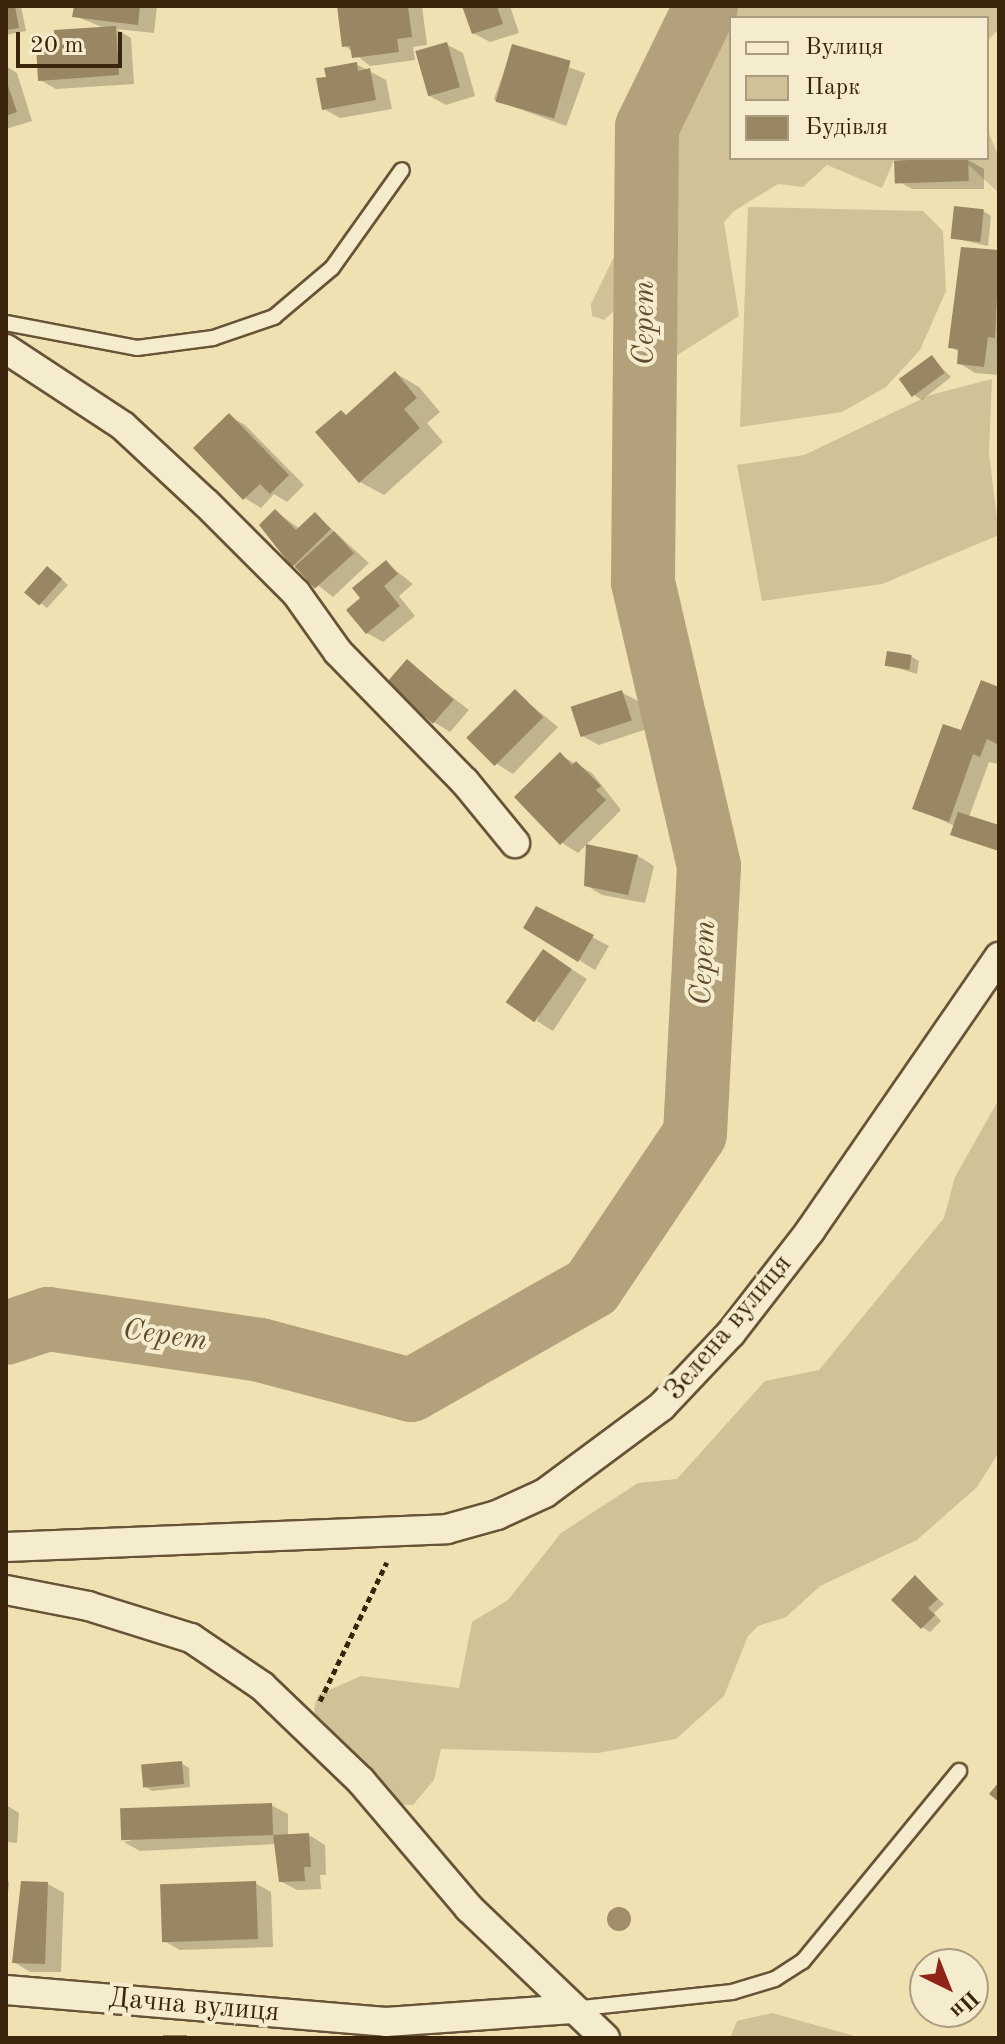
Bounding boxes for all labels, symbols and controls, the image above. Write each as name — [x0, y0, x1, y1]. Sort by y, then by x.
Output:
scale bar — [20, 16, 126, 66]
legend — [729, 16, 989, 160]
text: 20 m — [30, 34, 84, 58]
text: Вулиця — [805, 36, 884, 60]
text: Парк — [805, 76, 860, 100]
text: Будівля — [805, 116, 888, 140]
water label: Серет — [627, 280, 663, 366]
water label: Серет — [684, 920, 724, 1006]
street label: Зелена вулиця — [658, 1248, 800, 1408]
water label: Серет — [120, 1312, 210, 1360]
north arrow — [909, 1948, 989, 2028]
street label: Дачна вулиця — [107, 1982, 281, 2030]
text: Пн — [945, 1986, 983, 2022]

